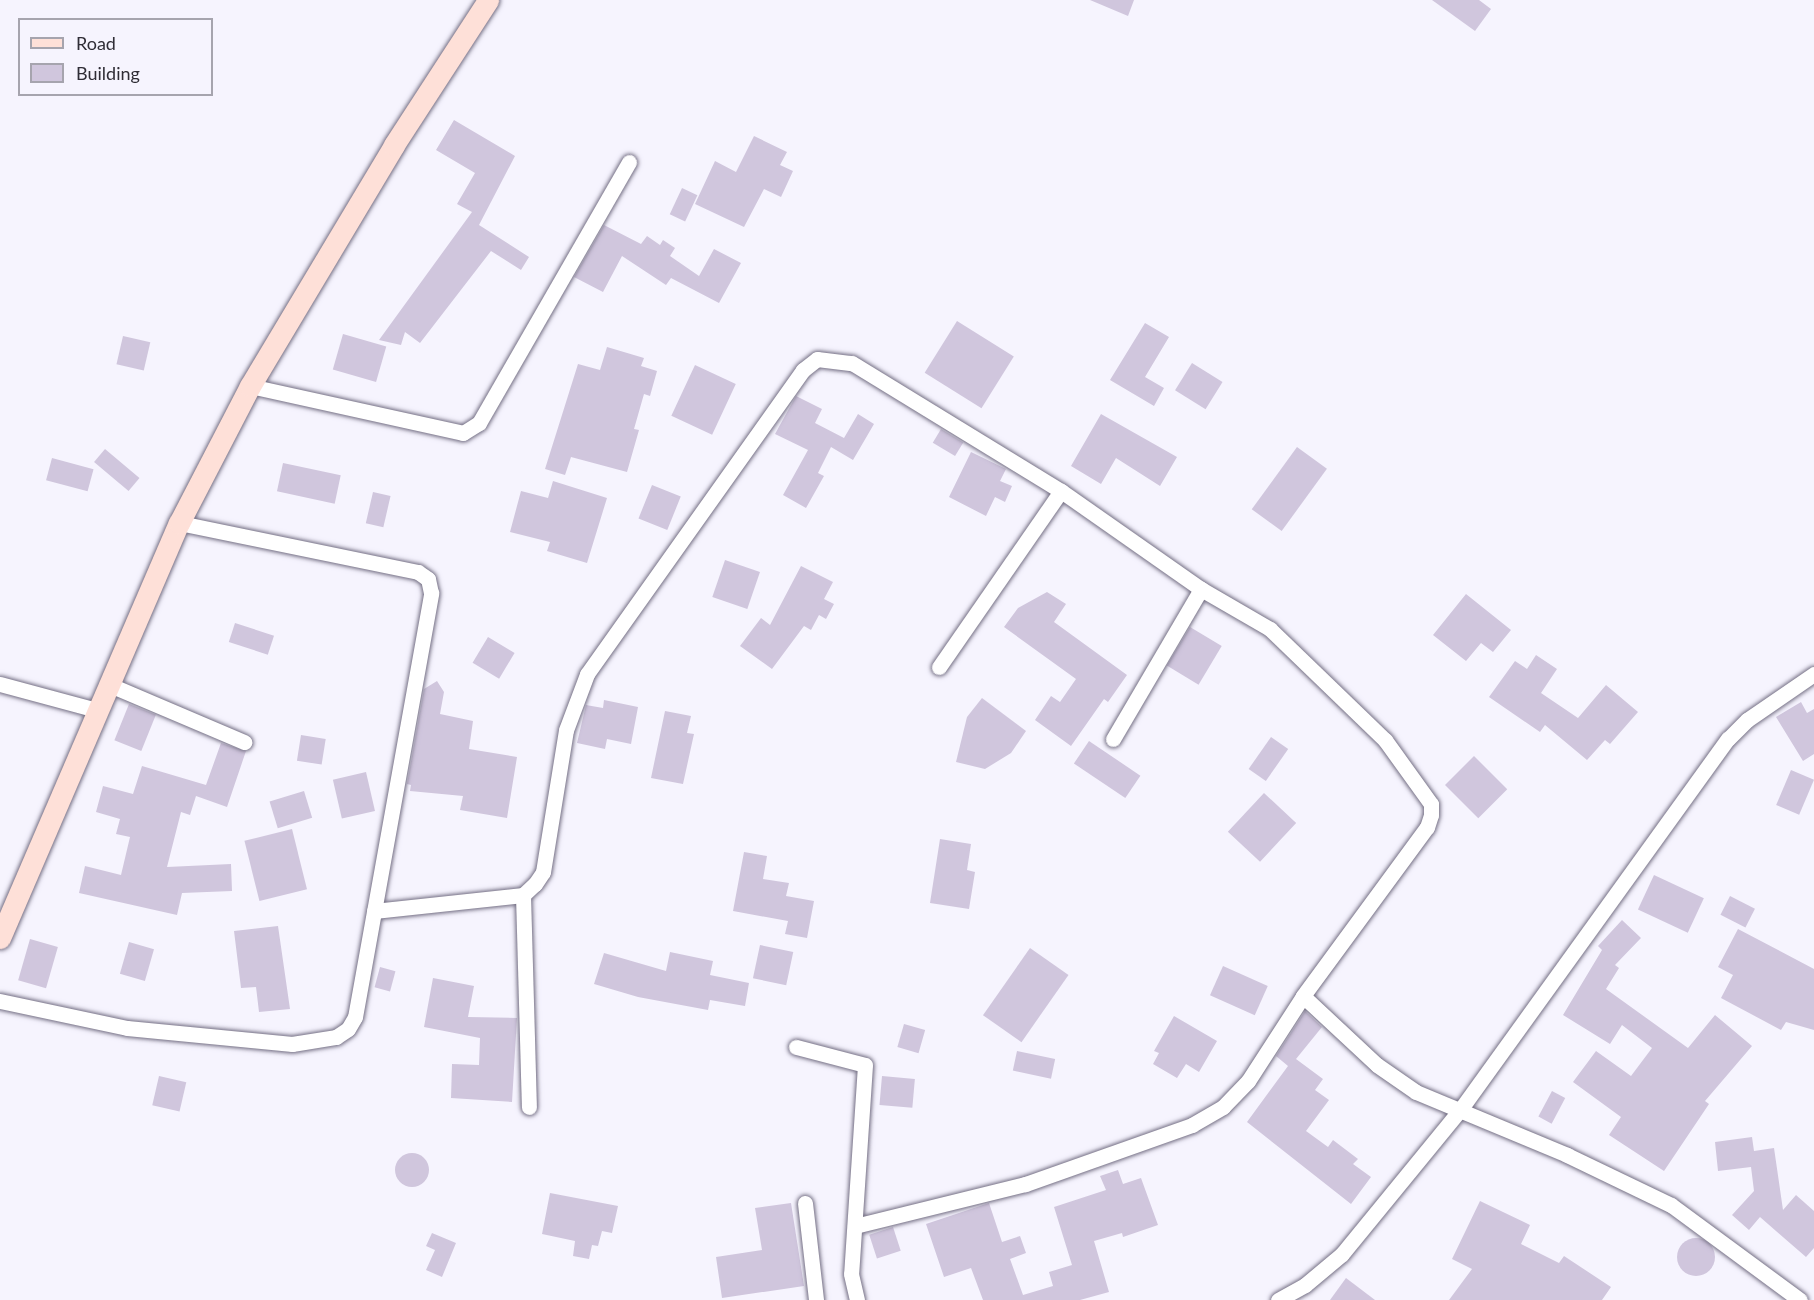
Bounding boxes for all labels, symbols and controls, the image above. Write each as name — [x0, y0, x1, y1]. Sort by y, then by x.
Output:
legend — [18, 18, 213, 96]
text: Road — [76, 32, 116, 54]
text: Building — [76, 62, 140, 84]

